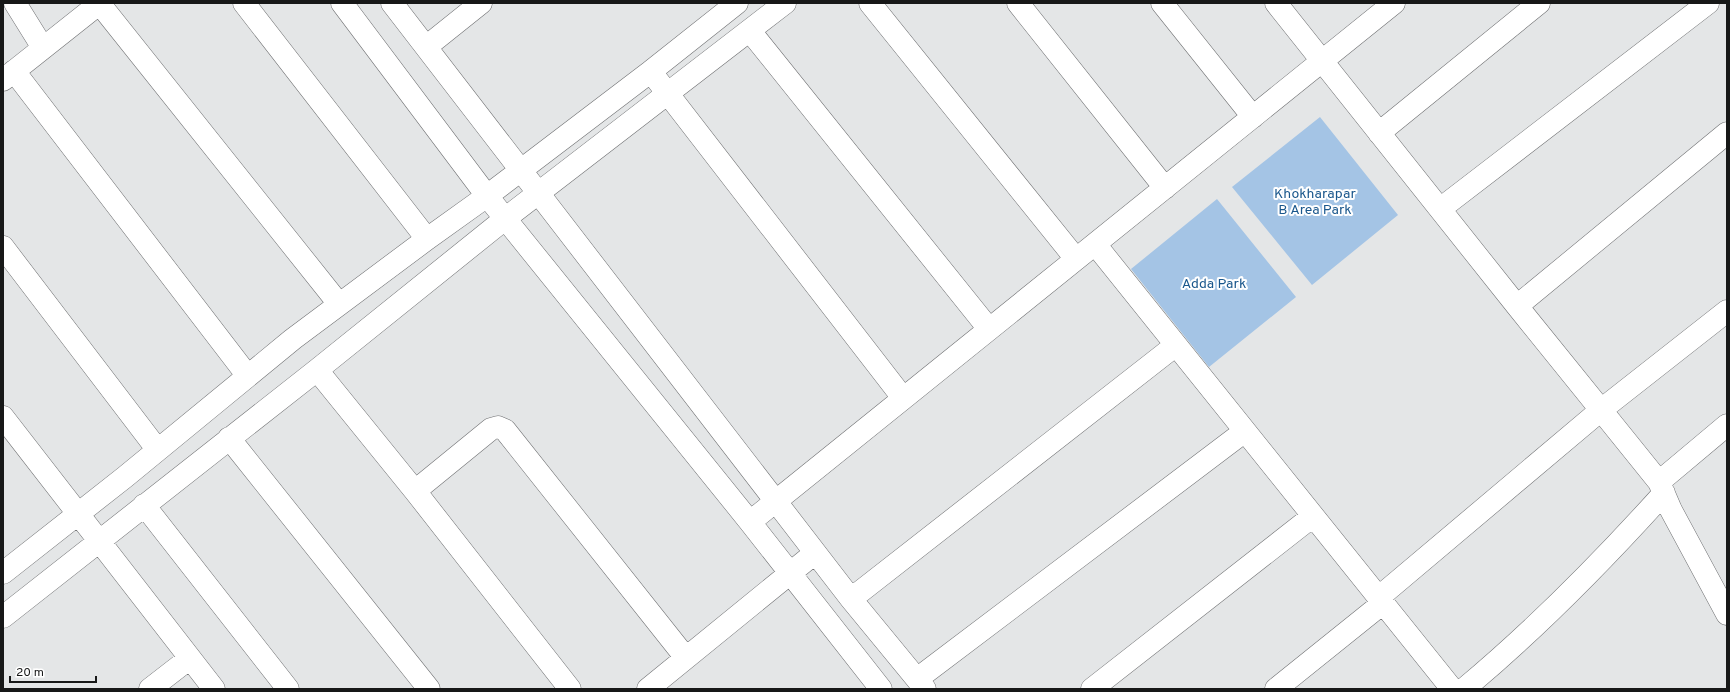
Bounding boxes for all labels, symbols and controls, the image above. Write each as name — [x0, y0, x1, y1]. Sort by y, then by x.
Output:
park label: Khokharapar B Area Park — [1274, 186, 1356, 219]
park label: Adda Park — [1182, 276, 1246, 293]
scale bar — [10, 658, 96, 684]
text: 20 m — [16, 665, 44, 681]

